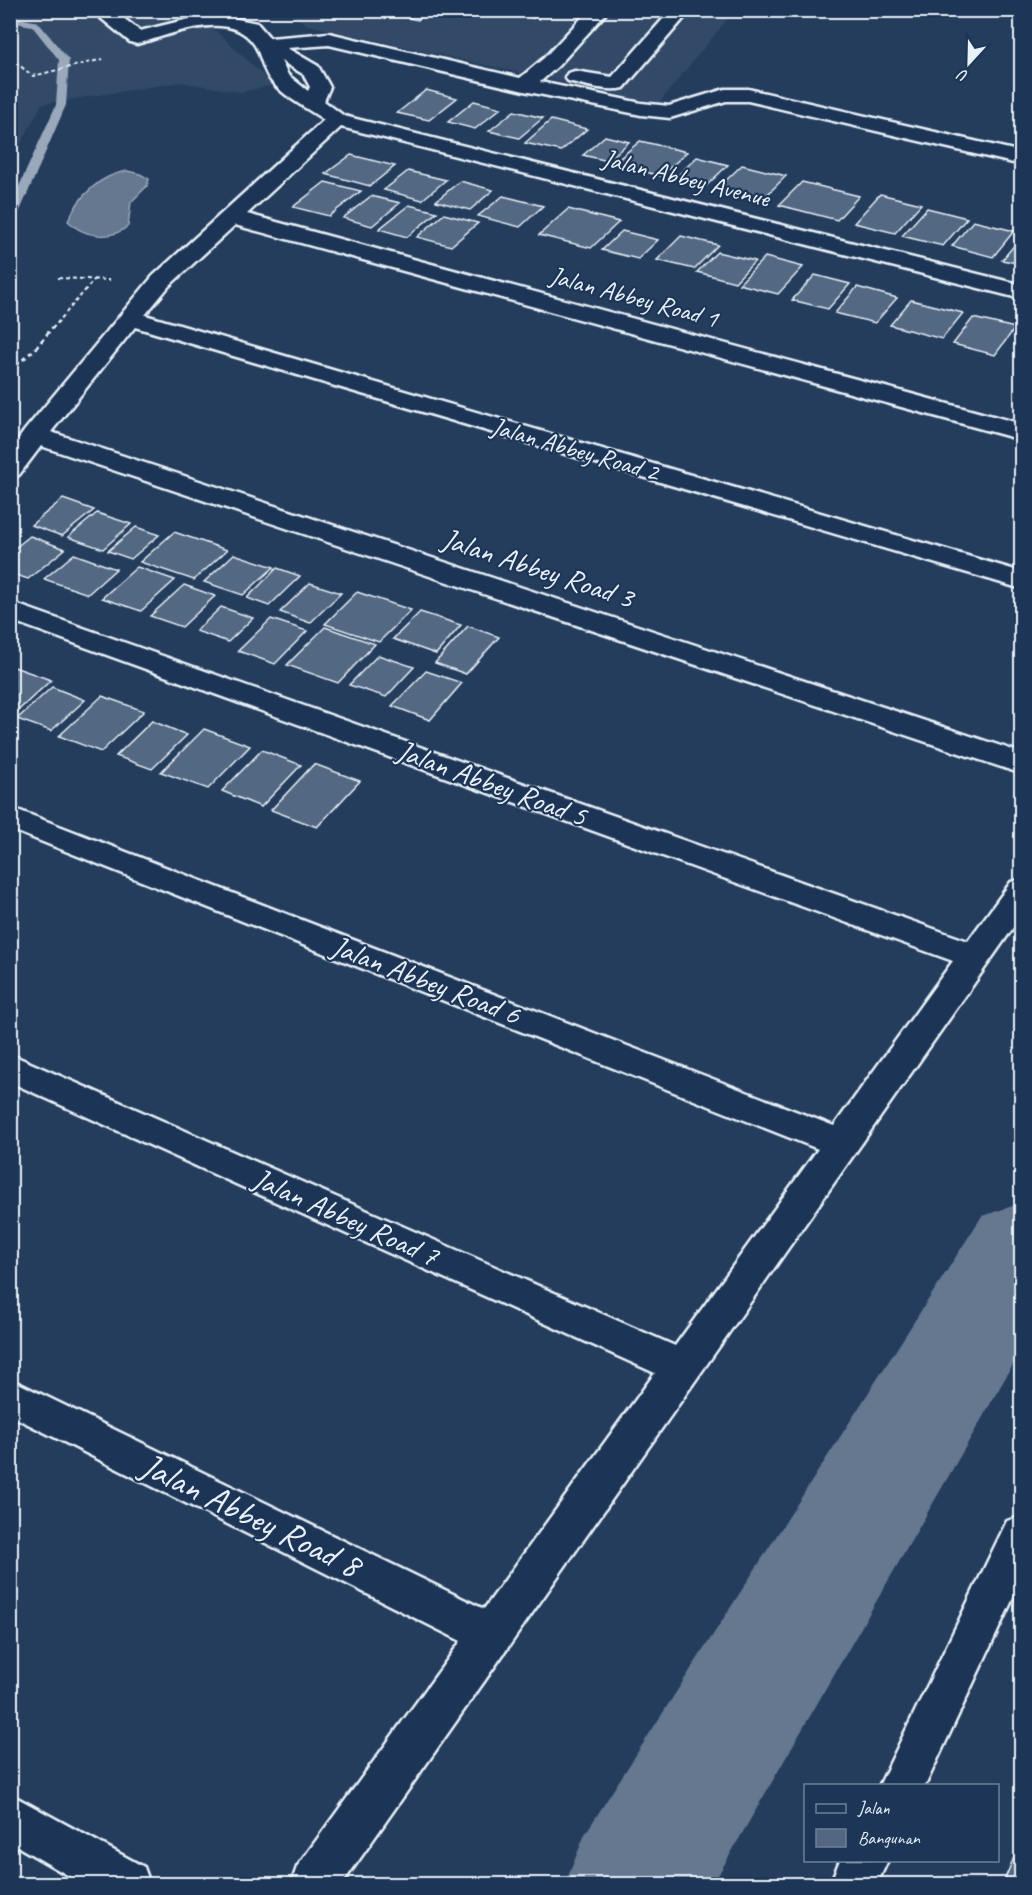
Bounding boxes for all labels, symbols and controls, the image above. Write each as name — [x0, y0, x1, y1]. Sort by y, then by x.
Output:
north arrow — [939, 33, 999, 93]
text: U — [953, 64, 971, 87]
street label: Jalan Abbey Avenue — [597, 141, 774, 215]
street label: Jalan Abbey Road 1 — [544, 258, 723, 336]
street label: Jalan Abbey Road 2 — [486, 409, 665, 489]
street label: Jalan Abbey Road 3 — [435, 519, 641, 618]
street label: Jalan Abbey Road 5 — [390, 730, 594, 835]
street label: Jalan Abbey Road 6 — [324, 926, 527, 1034]
street label: Jalan Abbey Road 7 — [245, 1158, 446, 1275]
street label: Jalan Abbey Road 8 — [132, 1441, 372, 1590]
legend — [804, 1784, 999, 1862]
text: Jalan — [857, 1797, 890, 1819]
text: Bangunan — [858, 1827, 921, 1849]

